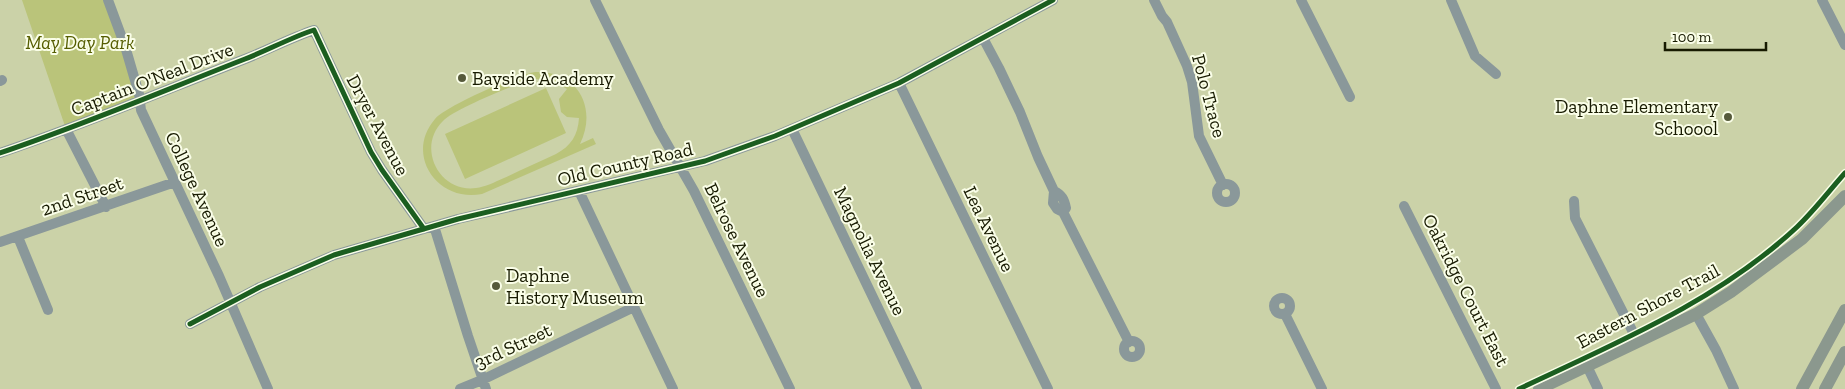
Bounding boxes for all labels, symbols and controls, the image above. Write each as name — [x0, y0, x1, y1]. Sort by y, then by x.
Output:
scale bar — [1665, 20, 1766, 52]
text: 100 m — [1672, 28, 1711, 46]
park label: May Day Park — [25, 31, 135, 54]
street label: Captain O'Neal Drive — [68, 37, 236, 121]
street label: Polo Trace — [1187, 52, 1231, 140]
place label: Bayside Academy — [472, 67, 614, 90]
street label: Dryer Avenue — [342, 70, 414, 180]
marker: Bayside Academy — [456, 72, 468, 84]
place label: Daphne Elementary Schoool — [1555, 95, 1718, 140]
marker: Daphne Elementary Schoool — [1722, 111, 1734, 123]
street label: College Avenue — [160, 128, 234, 250]
street label: Old County Road — [555, 137, 696, 191]
street label: 2nd Street — [38, 171, 126, 221]
street label: Belrose Avenue — [699, 179, 775, 301]
street label: Lea Avenue — [958, 182, 1020, 276]
street label: Magnolia Avenue — [829, 183, 911, 319]
street label: Oakridge Court East — [1418, 210, 1514, 370]
street label: Eastern Shore Trail — [1573, 259, 1723, 353]
place label: Daphne History Museum — [506, 264, 644, 309]
marker: Daphne History Museum — [490, 280, 502, 292]
street label: 3rd Street — [471, 318, 555, 374]

